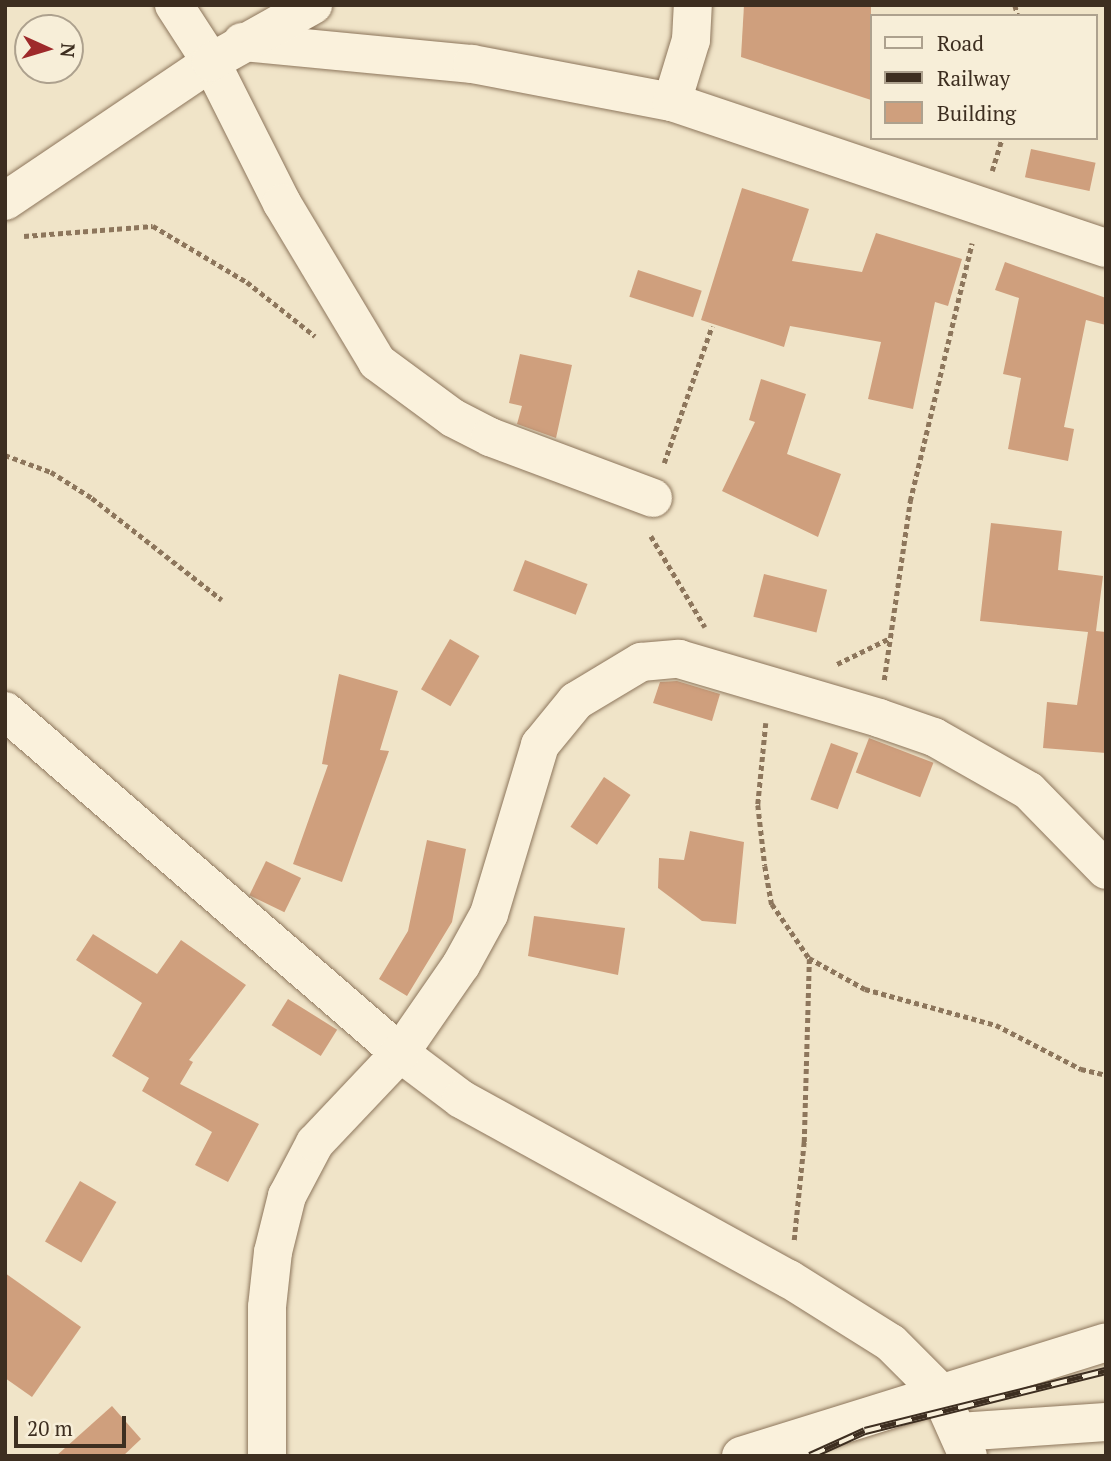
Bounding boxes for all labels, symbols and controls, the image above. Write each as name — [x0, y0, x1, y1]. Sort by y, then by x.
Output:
north arrow — [14, 14, 84, 84]
legend — [870, 14, 1097, 140]
text: Road — [937, 29, 984, 57]
text: N — [55, 42, 81, 58]
text: Railway — [937, 64, 1010, 92]
text: Building — [937, 99, 1016, 127]
scale bar — [18, 1402, 130, 1446]
text: 20 m — [27, 1414, 73, 1442]

